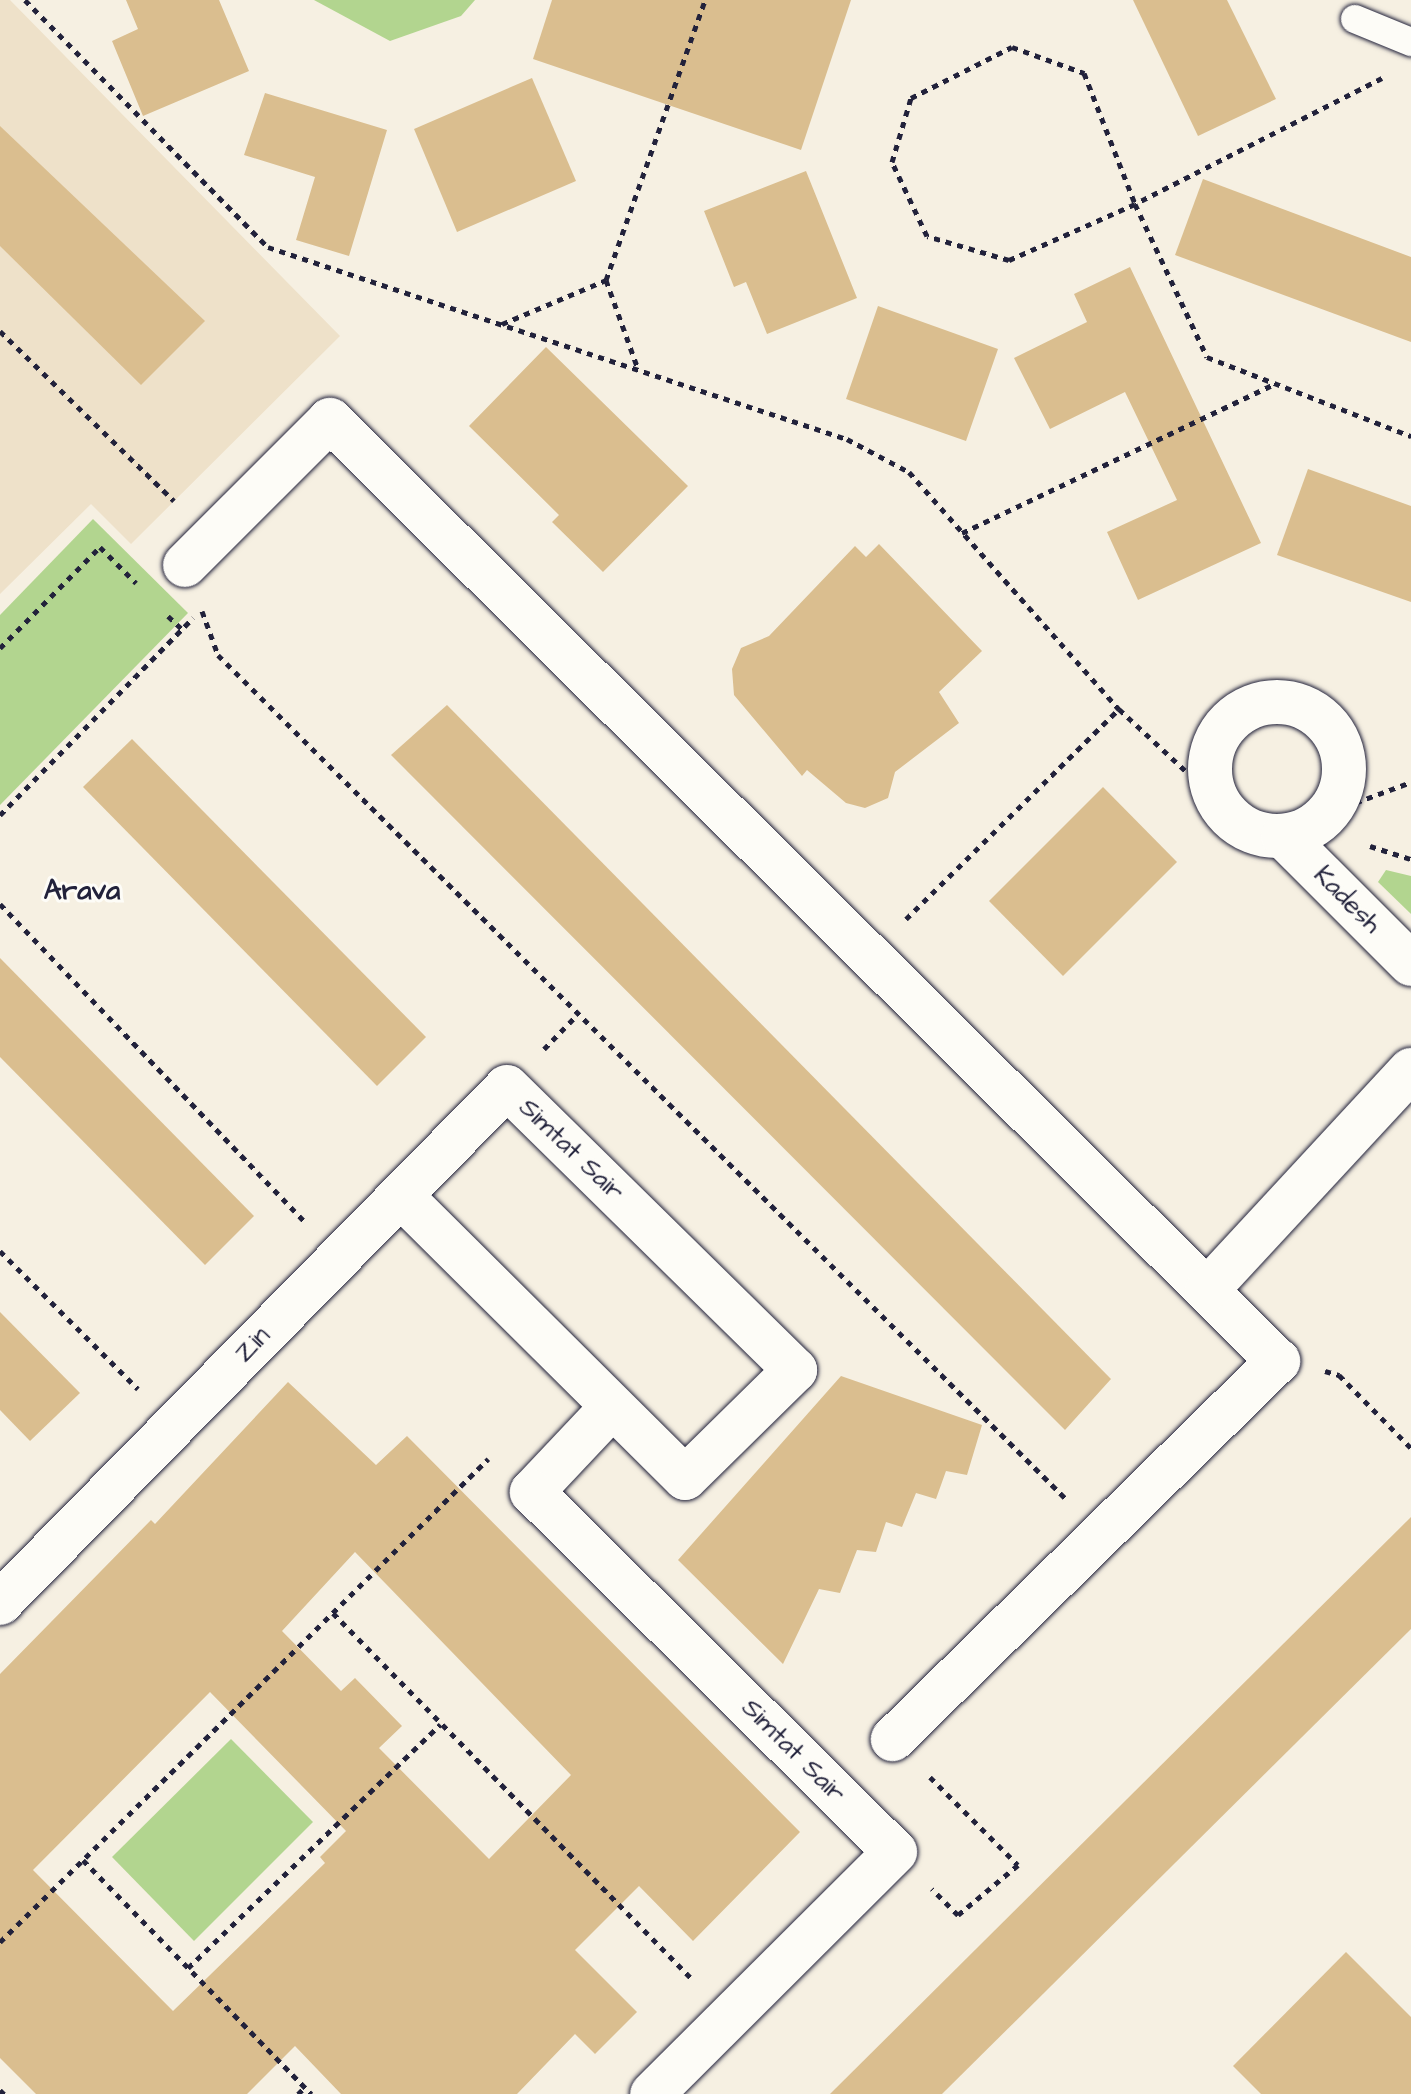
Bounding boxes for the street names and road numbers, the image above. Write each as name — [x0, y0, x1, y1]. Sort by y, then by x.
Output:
street label: Kadesh — [1307, 860, 1387, 940]
street label: Simtat Sair — [512, 1092, 630, 1208]
street label: Zin — [229, 1321, 277, 1369]
street label: Simtat Sair — [735, 1693, 851, 1809]

